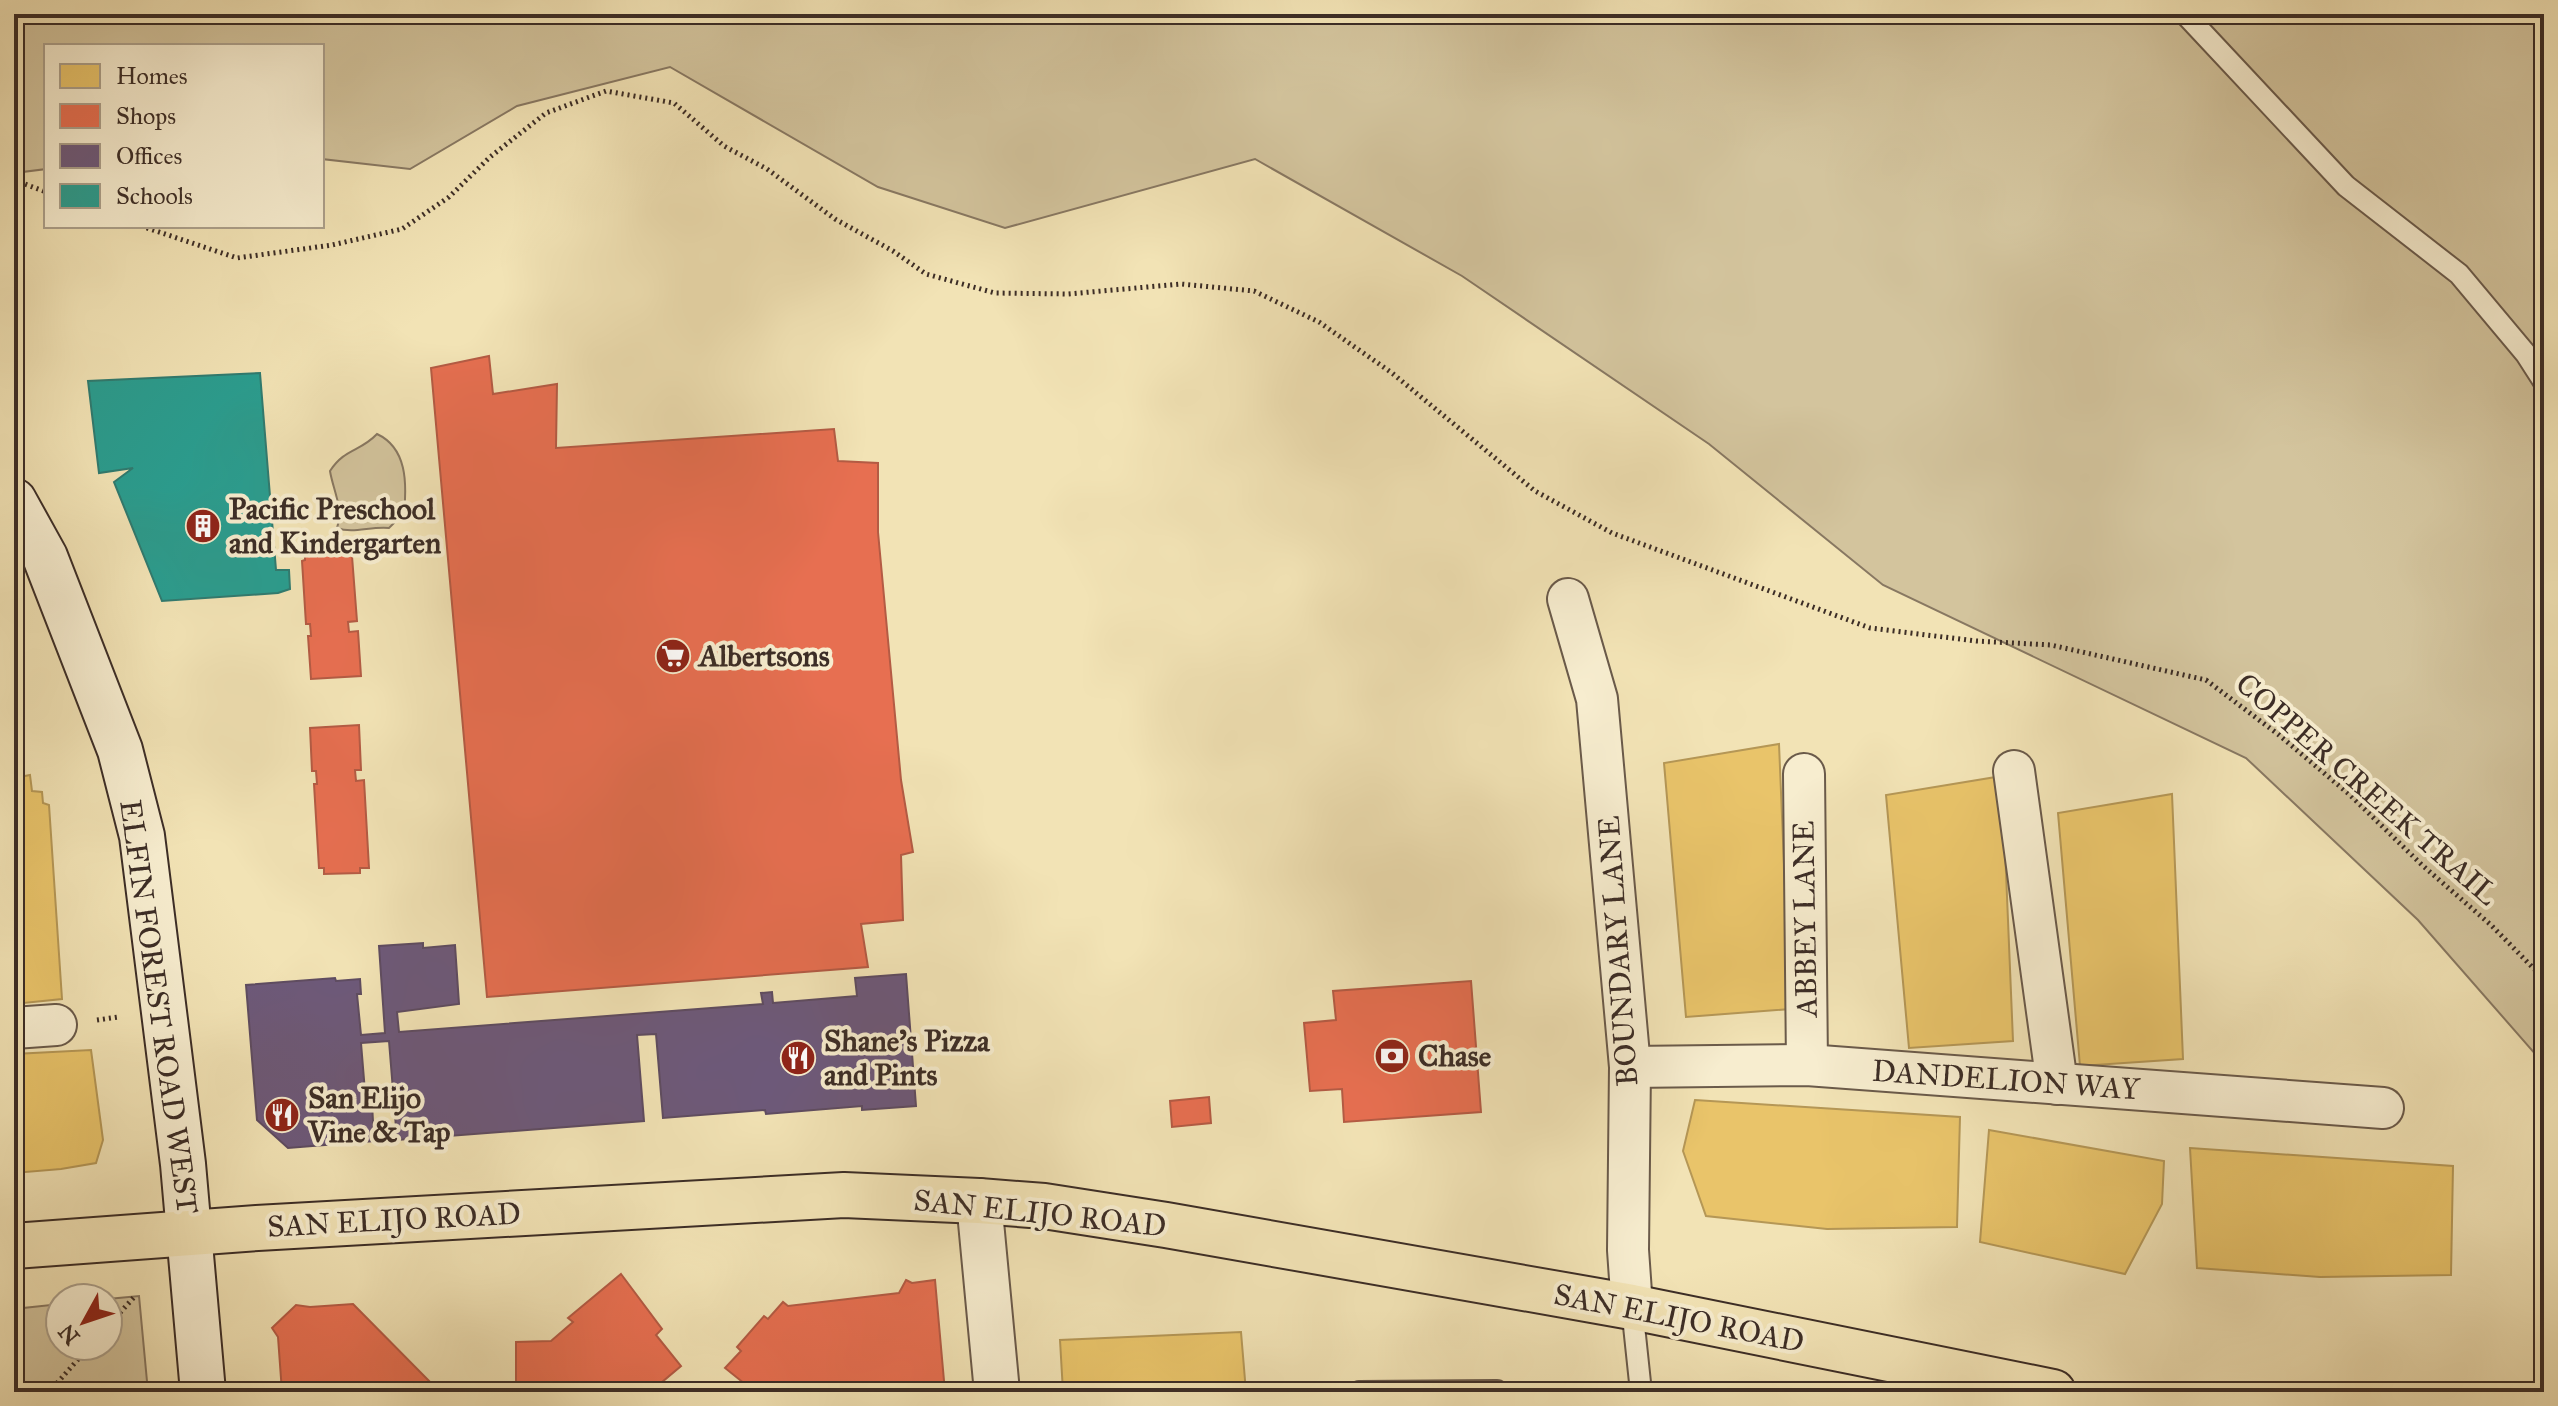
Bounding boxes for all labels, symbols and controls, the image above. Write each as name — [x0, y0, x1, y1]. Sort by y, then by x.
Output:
legend — [44, 44, 324, 228]
text: Homes — [116, 61, 188, 91]
text: Shops — [116, 101, 176, 131]
text: Offices — [116, 141, 182, 171]
text: Schools — [116, 181, 193, 211]
place label: Pacific Preschool and Kindergarten — [229, 491, 442, 561]
building icon: Pacific Preschool and Kindergarten — [184, 507, 222, 545]
supermarket icon: Albertsons — [654, 637, 692, 675]
place label: Albertsons — [697, 638, 830, 674]
street label: COPPER CREEK TRAIL — [2229, 665, 2505, 913]
street label: ELFIN FOREST ROAD WEST — [112, 797, 206, 1217]
street label: BOUNDARY LANE — [1591, 815, 1645, 1087]
street label: ABBEY LANE — [1785, 820, 1825, 1020]
place label: Shane's Pizza and Pints — [824, 1023, 991, 1093]
bank icon: Chase — [1373, 1037, 1411, 1075]
place label: Chase — [1418, 1038, 1492, 1074]
restaurant icon: Shane's Pizza and Pints — [779, 1039, 817, 1077]
street label: DANDELION WAY — [1871, 1053, 2142, 1107]
place label: San Elijo Vine & Tap — [307, 1080, 451, 1150]
restaurant icon: San Elijo Vine & Tap — [263, 1096, 301, 1134]
street label: SAN ELIJO ROAD — [912, 1182, 1168, 1244]
street label: SAN ELIJO ROAD — [266, 1195, 522, 1245]
street label: SAN ELIJO ROAD — [1551, 1276, 1807, 1360]
north arrow — [44, 1282, 124, 1362]
text: N — [53, 1318, 85, 1350]

